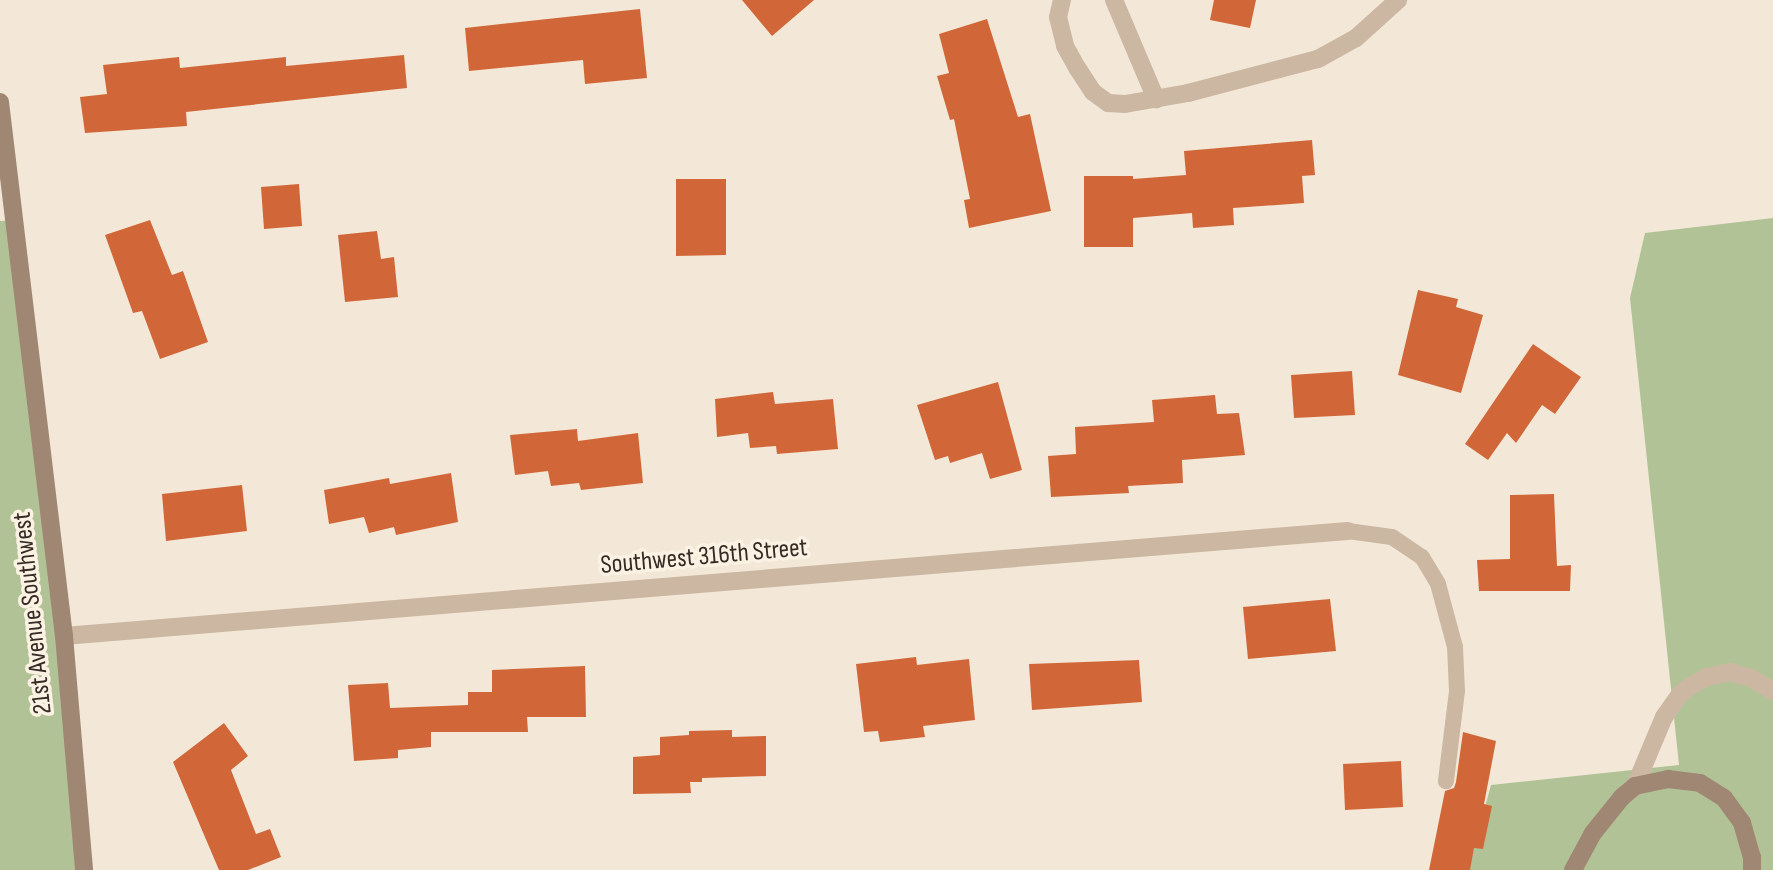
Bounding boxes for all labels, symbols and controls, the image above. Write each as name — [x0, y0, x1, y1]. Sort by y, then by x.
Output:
street label: 21st Avenue Southwest — [7, 510, 59, 716]
street label: Southwest 316th Street — [599, 532, 809, 582]

